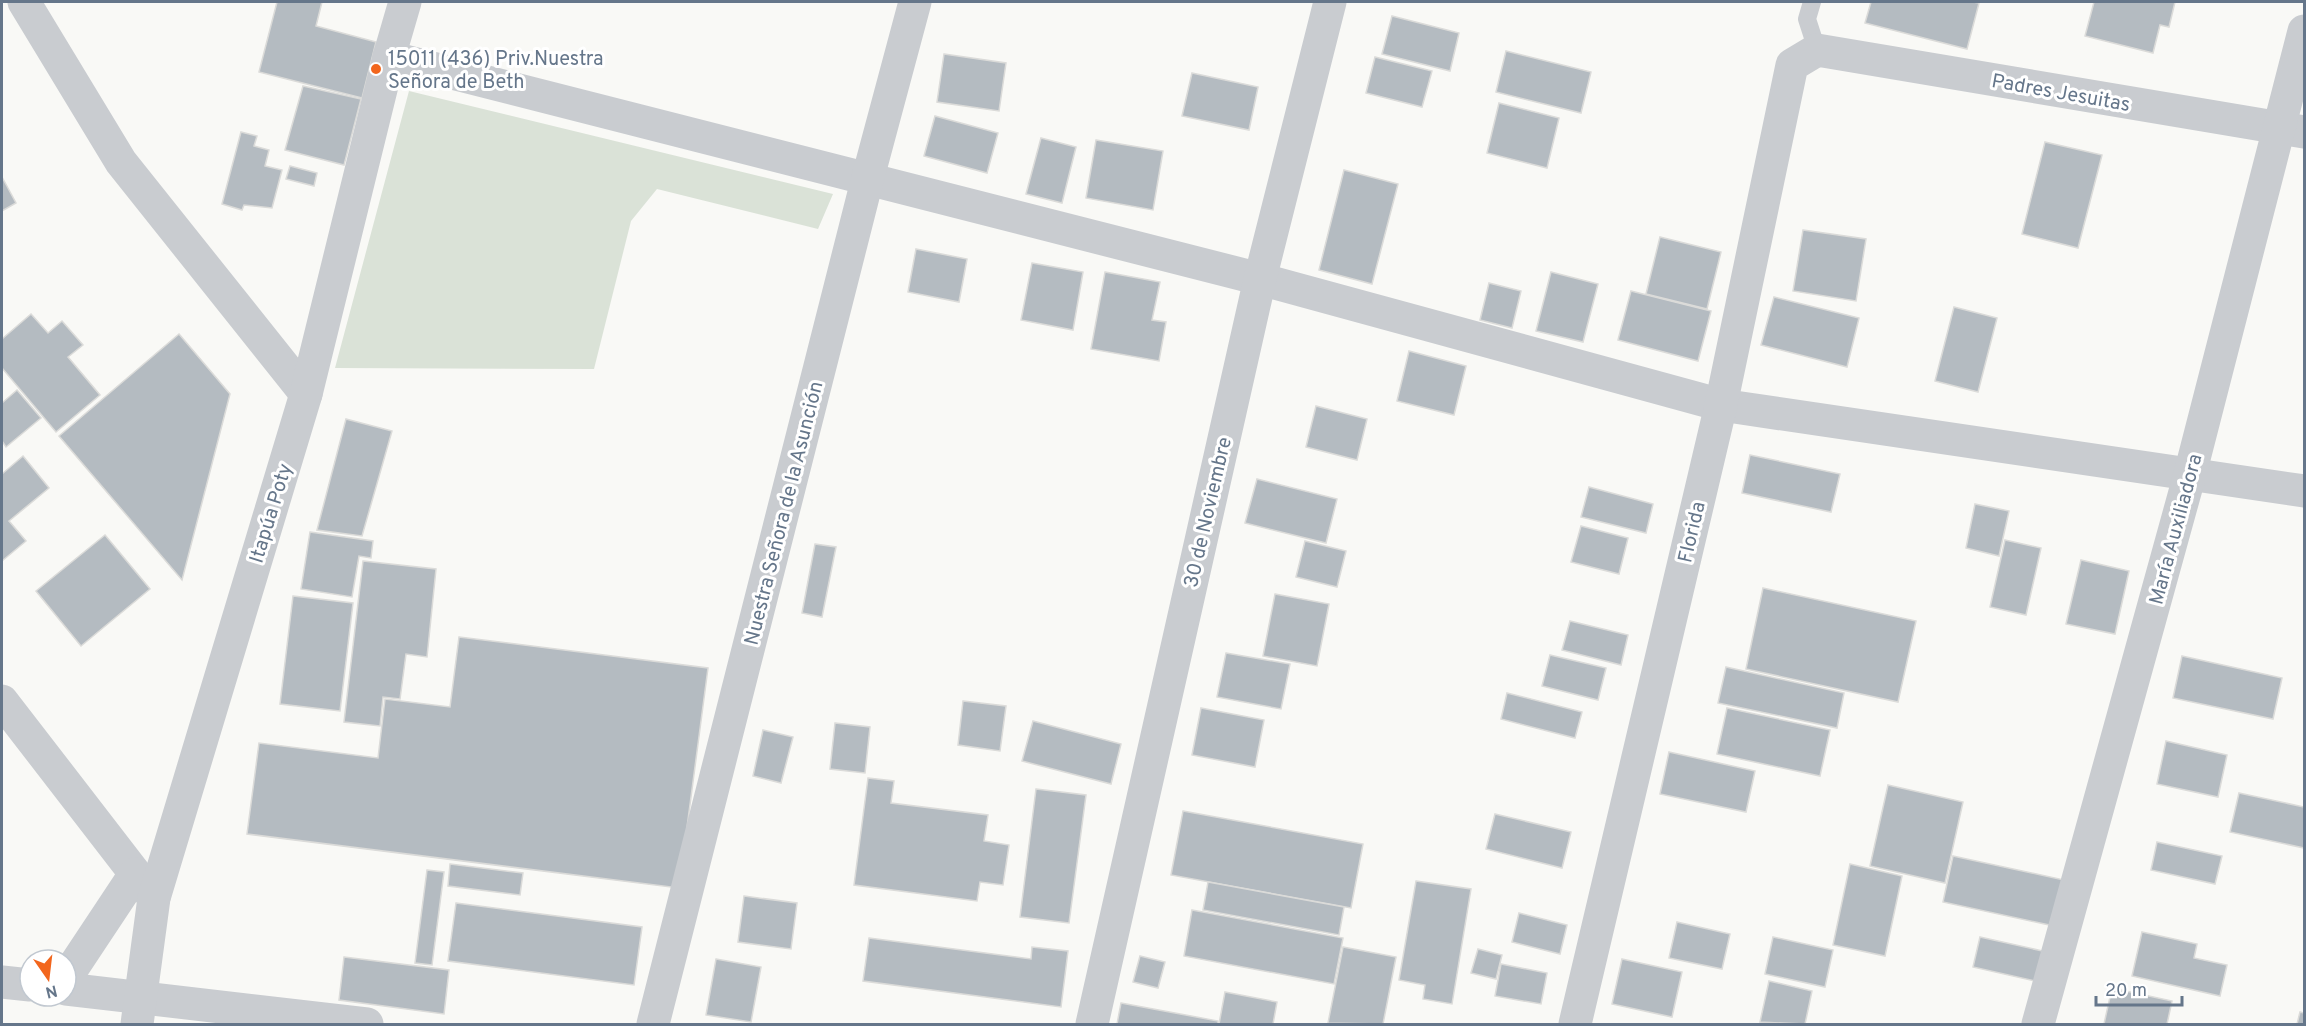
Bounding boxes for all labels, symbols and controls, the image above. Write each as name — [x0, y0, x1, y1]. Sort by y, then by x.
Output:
place label: 15011 (436) Priv.Nuestra Señora de Beth — [388, 47, 604, 96]
marker: 15011 (436) Priv.Nuestra Señora de Beth — [369, 62, 383, 76]
street label: Padres Jesuitas — [1989, 69, 2132, 119]
street label: Nuestra Señora de la Asunción — [740, 379, 830, 648]
street label: 30 de Noviembre — [1179, 435, 1239, 590]
street label: María Auxiliadora — [2144, 451, 2210, 608]
street label: Itapúa Poty — [244, 461, 299, 567]
street label: Florida — [1673, 499, 1713, 566]
north arrow — [18, 948, 78, 1008]
scale bar — [2096, 969, 2182, 1007]
text: N — [43, 980, 59, 1002]
text: 20 m — [2105, 980, 2147, 1003]

